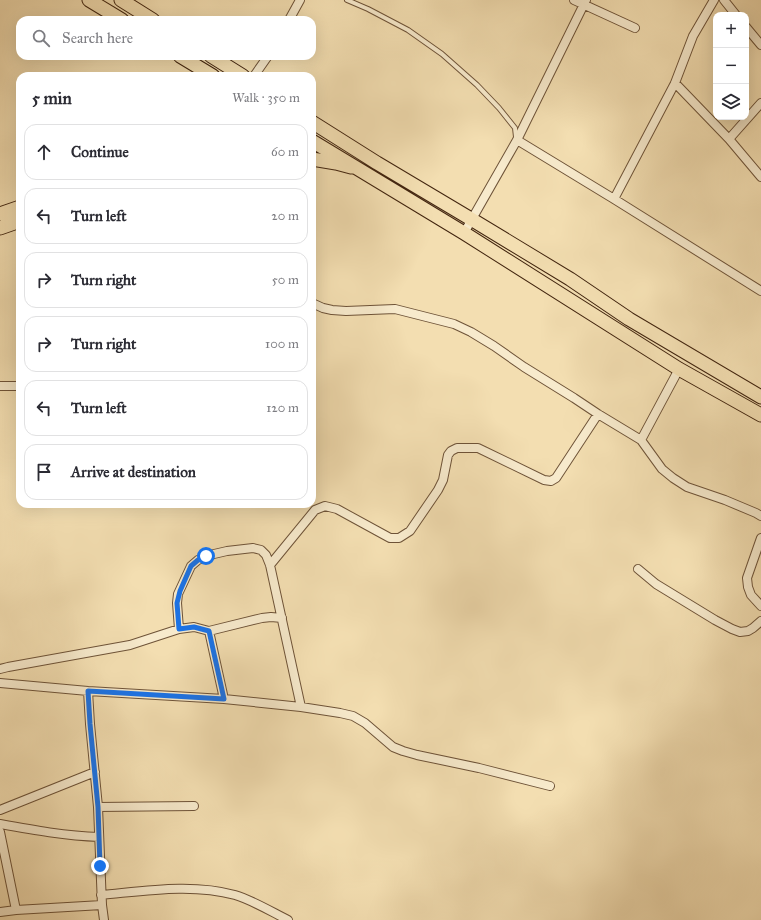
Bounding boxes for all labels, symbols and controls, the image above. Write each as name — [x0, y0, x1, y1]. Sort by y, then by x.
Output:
map controls — [713, 12, 749, 120]
button: + — [713, 12, 749, 48]
search box — [16, 16, 316, 60]
icon: search — [30, 27, 52, 49]
text: Search here — [62, 29, 133, 47]
button: − — [713, 48, 749, 84]
button: layers — [713, 84, 749, 120]
text: 5 min — [32, 88, 72, 109]
text: Walk · 350 m — [232, 90, 300, 106]
icon: ahead — [33, 141, 55, 163]
text: Continue — [71, 143, 129, 161]
text: 60 m — [271, 144, 299, 160]
icon: left — [33, 205, 55, 227]
text: Turn left — [71, 207, 127, 225]
text: 20 m — [271, 208, 299, 224]
icon: right — [33, 269, 55, 291]
text: Turn right — [71, 271, 136, 289]
text: 50 m — [272, 272, 299, 288]
icon: right — [33, 333, 55, 355]
text: Turn right — [71, 335, 136, 353]
text: 100 m — [265, 336, 299, 352]
icon: left — [33, 397, 55, 419]
text: Turn left — [71, 399, 127, 417]
text: 120 m — [266, 400, 299, 416]
icon: arrive — [33, 461, 55, 483]
text: Arrive at destination — [71, 463, 196, 481]
route start — [197, 547, 215, 565]
route end — [91, 857, 109, 875]

